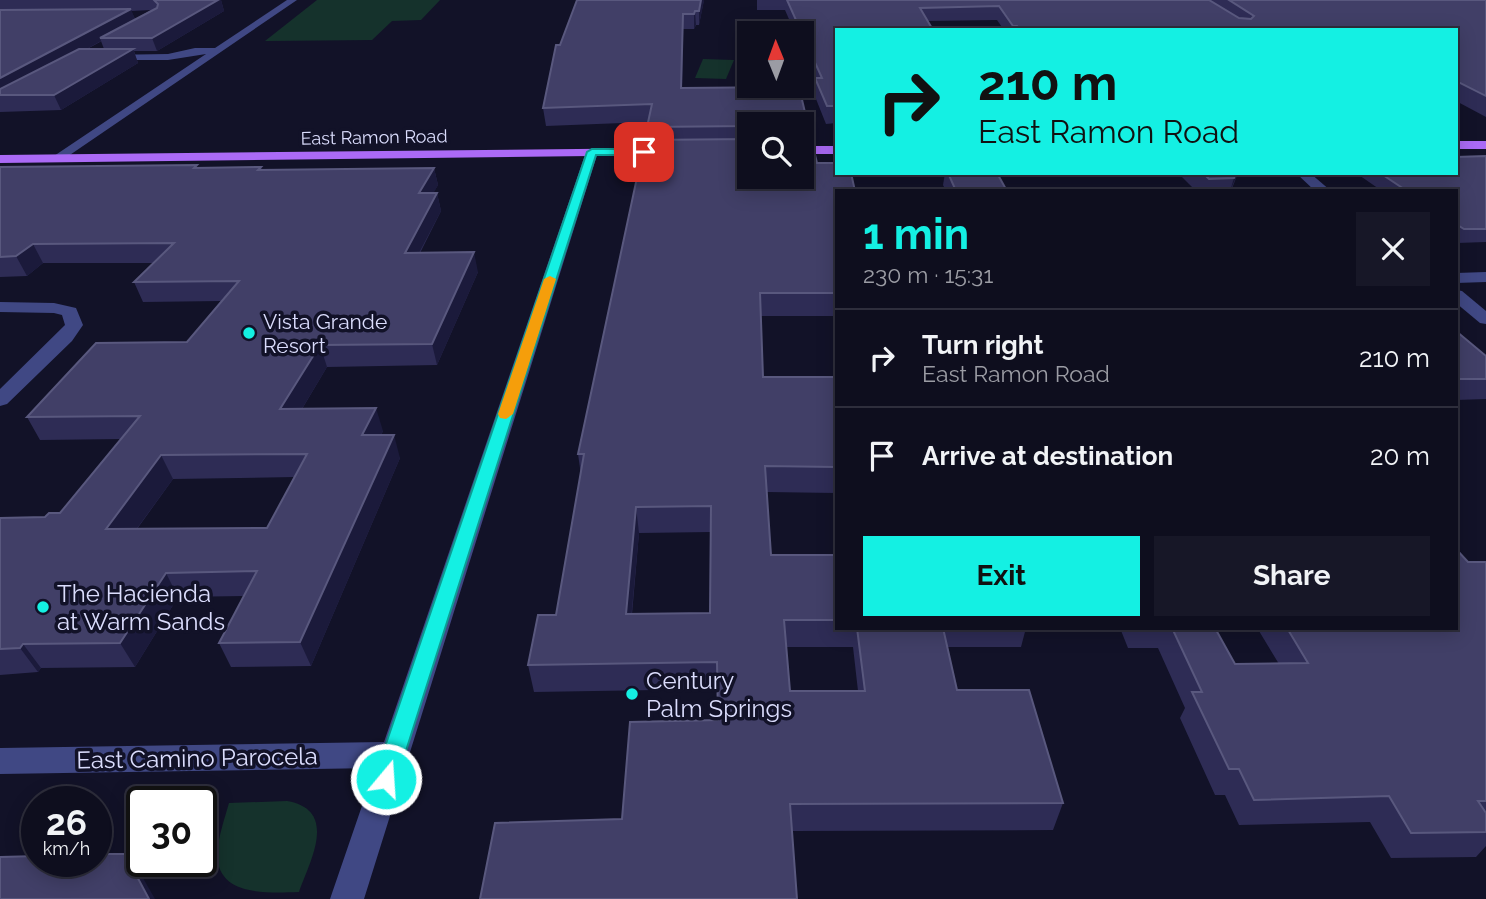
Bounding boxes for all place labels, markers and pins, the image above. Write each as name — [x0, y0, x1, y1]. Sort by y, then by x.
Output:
pin — [614, 122, 674, 182]
place label: Vista Grande Resort — [263, 309, 387, 358]
marker: Vista Grande Resort — [241, 325, 257, 341]
place label: The Hacienda at Warm Sands — [57, 579, 225, 636]
marker: The Hacienda at Warm Sands — [35, 599, 51, 615]
place label: Century Palm Springs — [646, 666, 792, 723]
marker: Century Palm Springs — [624, 686, 640, 702]

